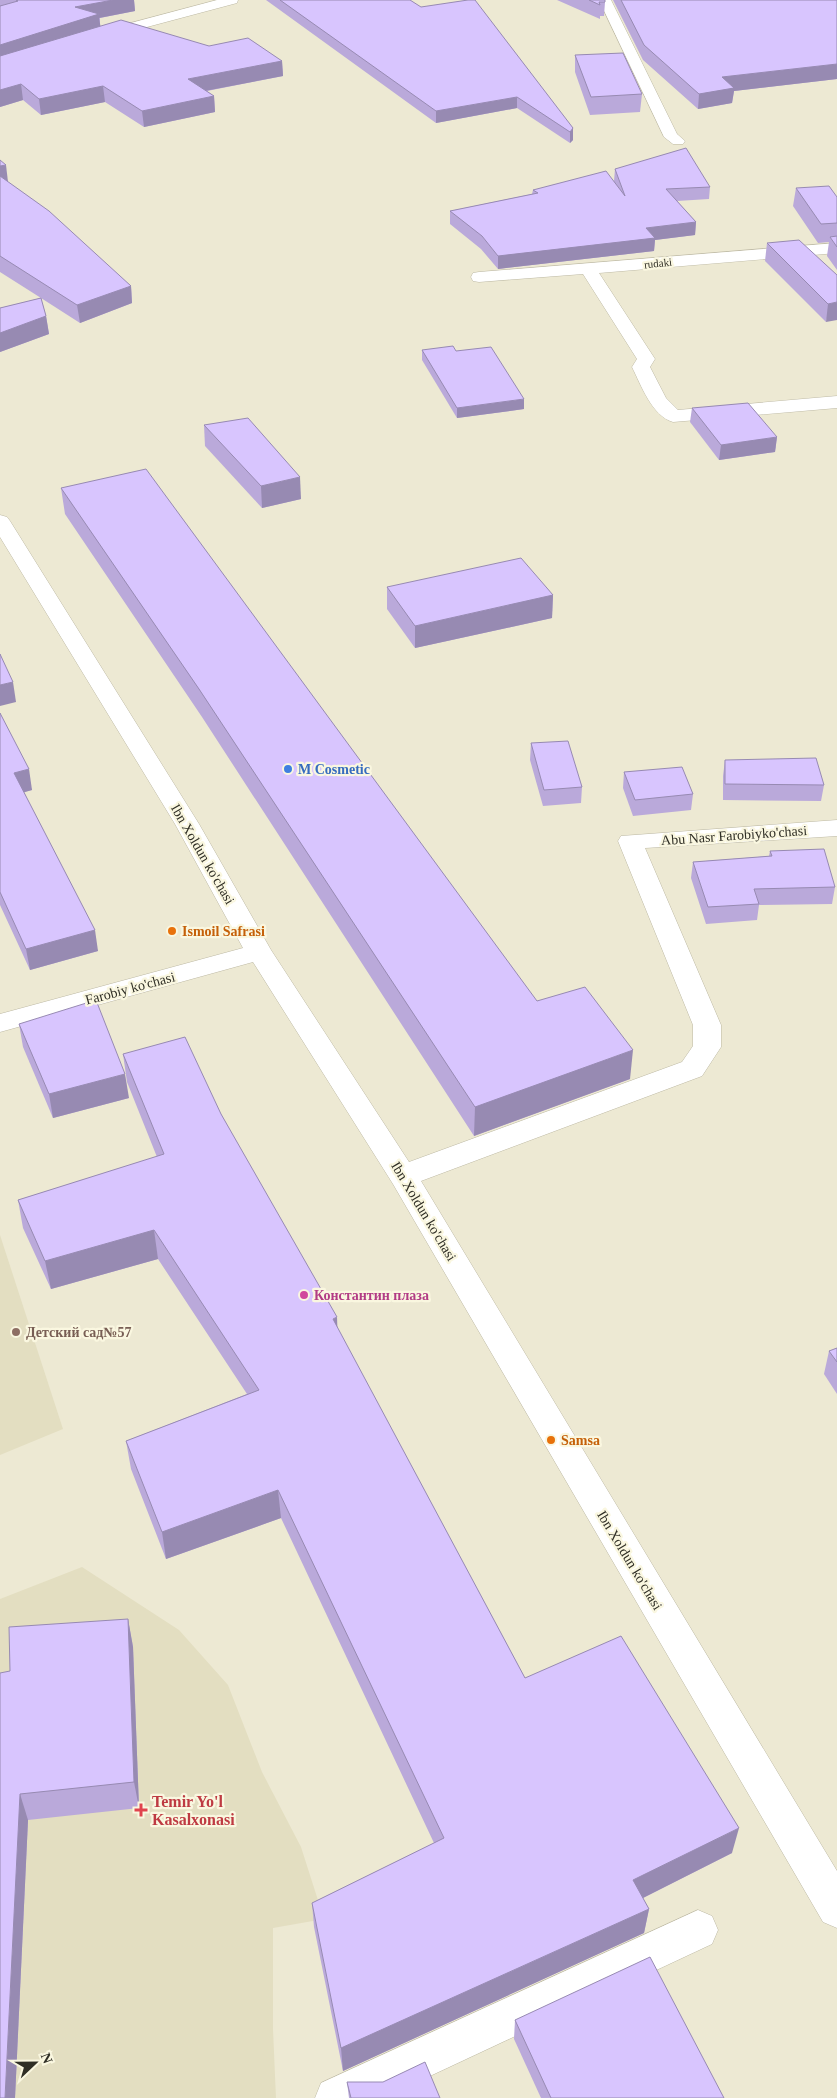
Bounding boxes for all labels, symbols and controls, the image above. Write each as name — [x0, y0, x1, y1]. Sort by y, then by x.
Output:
street label: rudaki — [643, 256, 673, 270]
place label: M Cosmetic — [298, 762, 370, 777]
marker: M Cosmetic — [282, 763, 294, 775]
street label: Ibn Xoldun ko'chasi — [168, 802, 237, 907]
street label: Abu Nasr Farobiyko'chasi — [660, 823, 808, 848]
place label: Ismoil Safrasi — [182, 924, 265, 939]
marker: Ismoil Safrasi — [166, 925, 178, 937]
street label: Farobiy ko'chasi — [84, 969, 177, 1008]
street label: Ibn Xoldun ko'chasi — [388, 1159, 459, 1264]
place label: Константин плаза — [314, 1288, 429, 1303]
marker: Константин плаза — [298, 1289, 310, 1301]
place label: Детский сад№57 — [26, 1325, 132, 1340]
marker: Детский сад№57 — [10, 1326, 22, 1338]
place label: Samsa — [561, 1433, 600, 1448]
marker: Samsa — [545, 1434, 557, 1446]
street label: Ibn Xoldun ko'chasi — [594, 1508, 665, 1613]
place label: Temir Yo'l Kasalxonasi — [152, 1793, 235, 1828]
marker: Temir Yo'l Kasalxonasi — [134, 1803, 148, 1817]
north arrow — [10, 2038, 60, 2088]
text: N — [38, 2051, 55, 2066]

